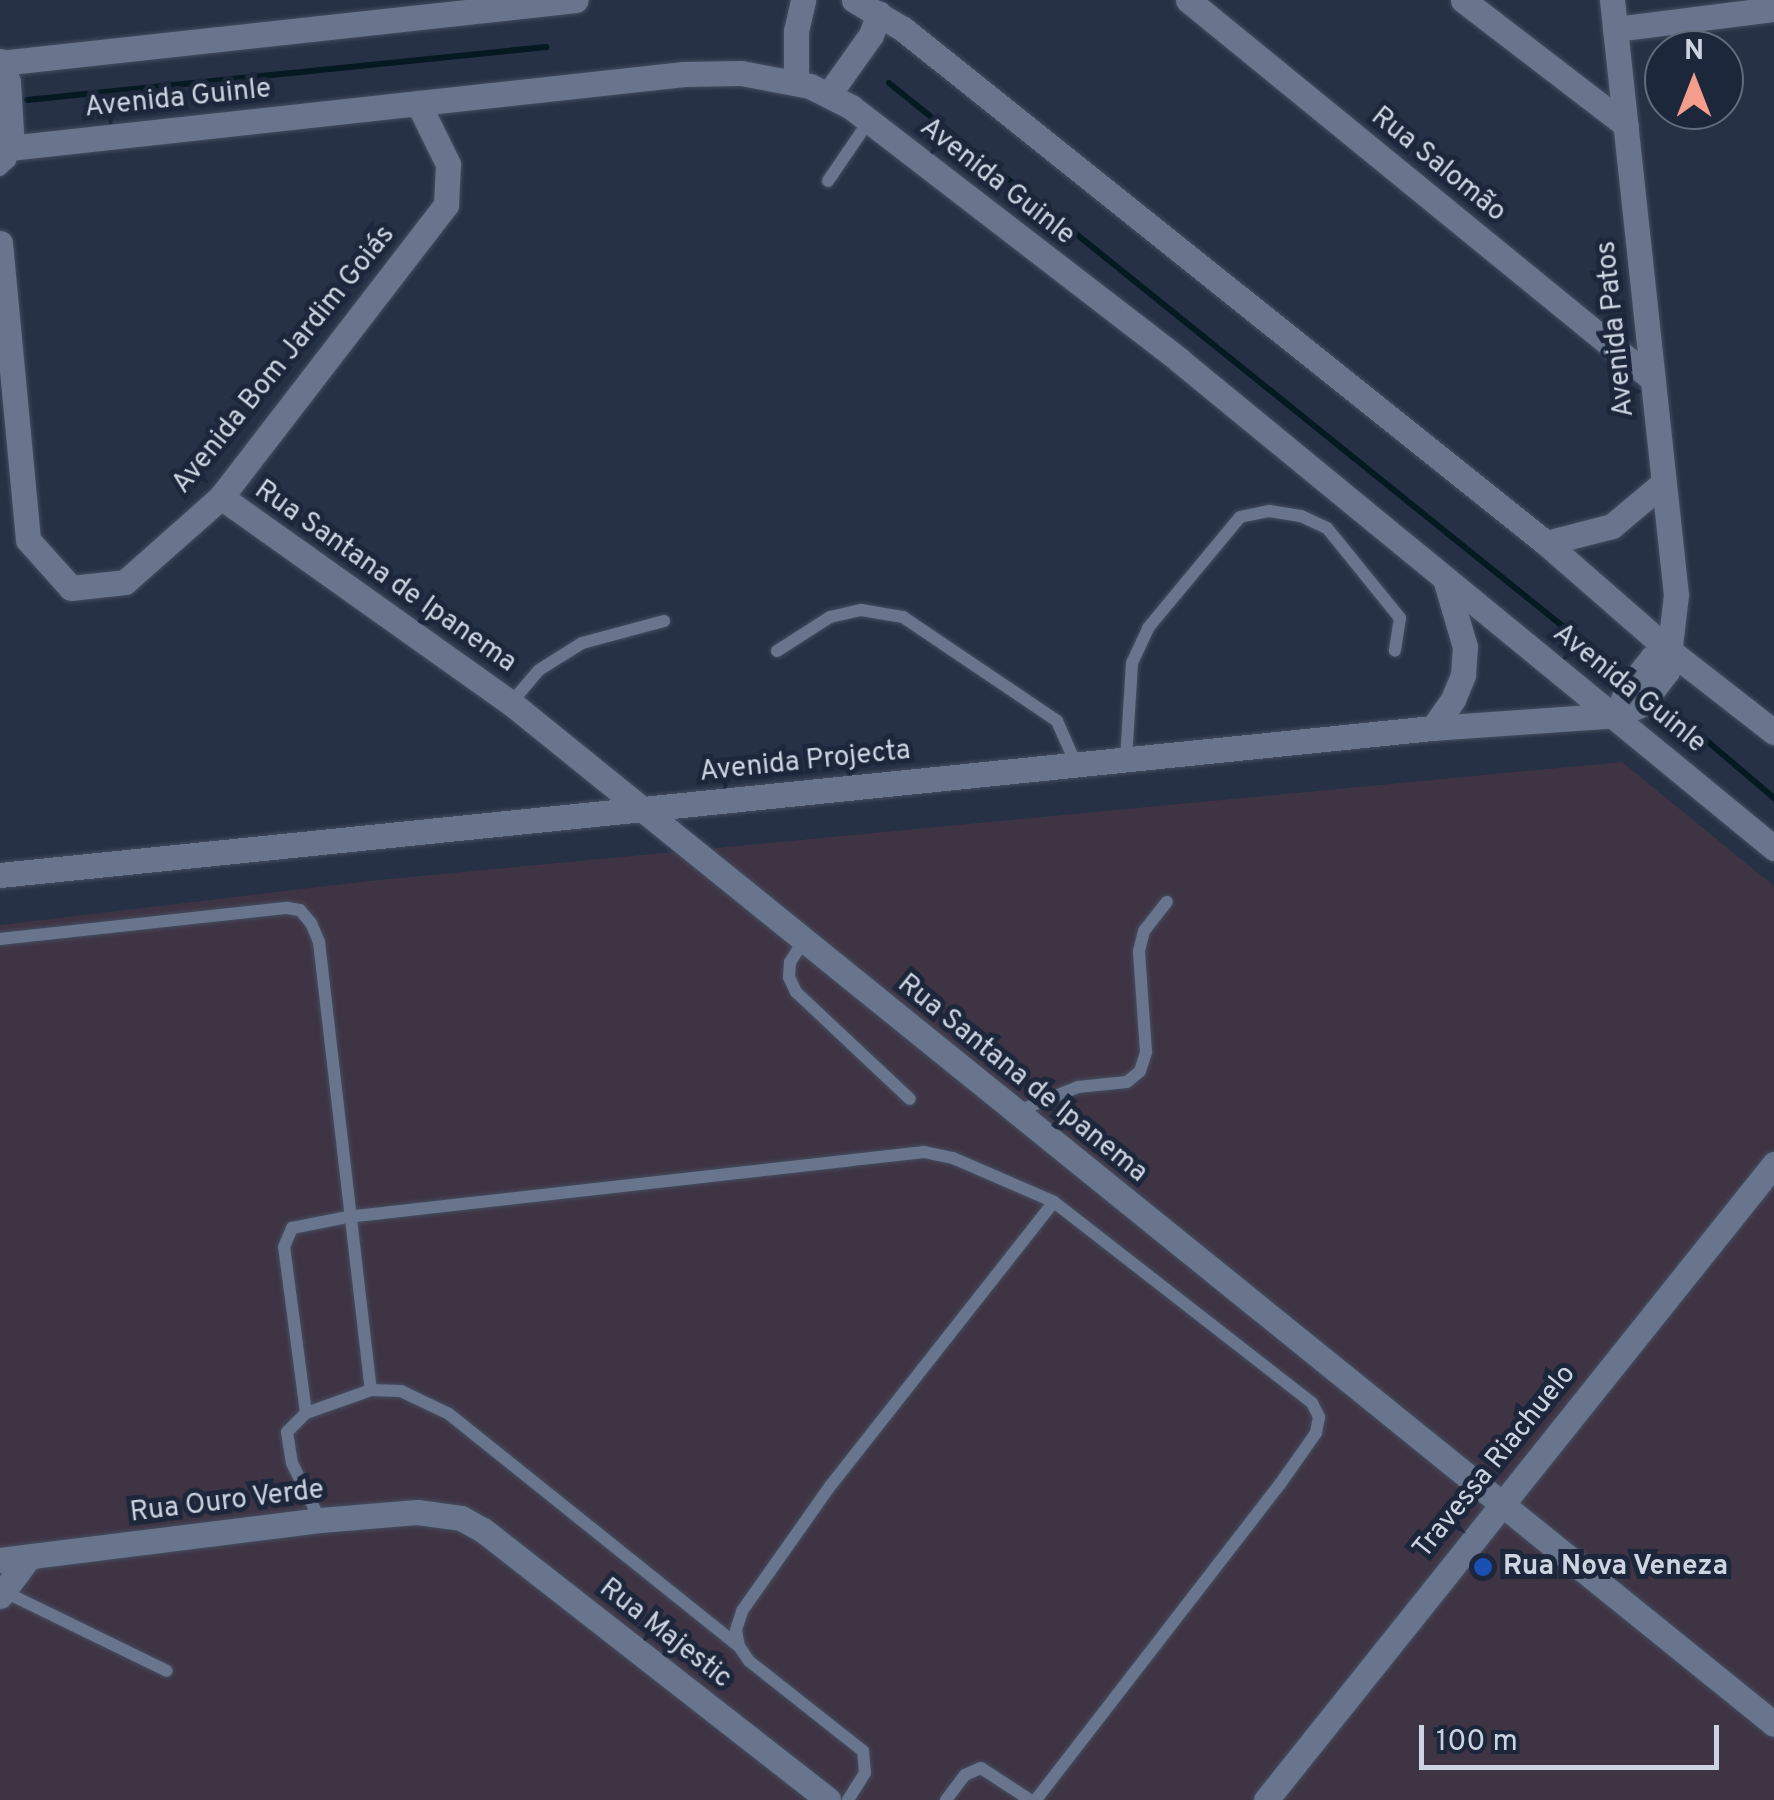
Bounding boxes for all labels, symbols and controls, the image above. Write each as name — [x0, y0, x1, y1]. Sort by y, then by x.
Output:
north arrow — [1644, 30, 1744, 130]
text: N — [1684, 34, 1704, 70]
street label: Avenida Guinle — [83, 72, 273, 126]
street label: Rua Salomão — [1364, 100, 1512, 230]
street label: Avenida Guinle — [913, 111, 1081, 253]
street label: Avenida Bom Jardim Goiás — [166, 219, 402, 501]
street label: Avenida Patos — [1590, 239, 1642, 419]
street label: Rua Santana de Ipanema — [248, 474, 522, 680]
street label: Avenida Guinle — [1546, 617, 1712, 761]
street label: Avenida Projecta — [698, 734, 912, 790]
street label: Rua Santana de Ipanema — [890, 968, 1154, 1190]
street label: Travessa Riachuelo — [1407, 1358, 1583, 1566]
street label: Rua Ouro Verde — [128, 1473, 326, 1531]
place label: Rua Nova Veneza — [1503, 1550, 1729, 1584]
marker: Rua Nova Veneza — [1472, 1556, 1494, 1578]
street label: Rua Majestic — [592, 1572, 738, 1696]
scale bar — [1424, 1705, 1724, 1767]
text: 100 m — [1436, 1724, 1518, 1761]

